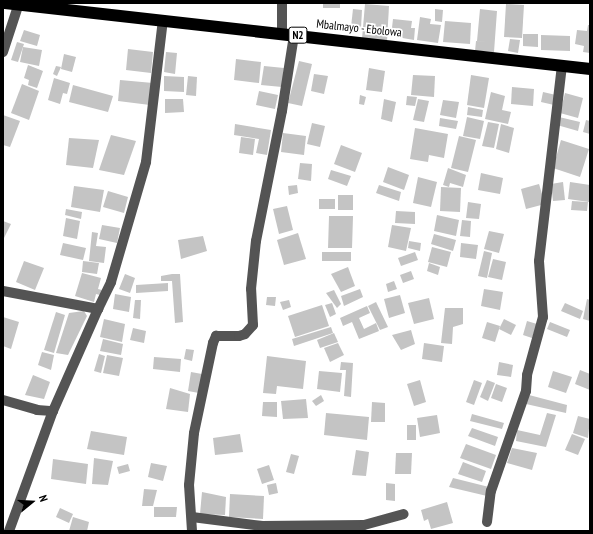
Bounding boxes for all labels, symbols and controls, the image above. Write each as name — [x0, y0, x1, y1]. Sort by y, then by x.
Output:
street label: Mbalmayo - Ebolowa — [315, 16, 403, 40]
road number: N2 — [288, 26, 308, 44]
north arrow — [12, 482, 52, 522]
text: N — [36, 493, 51, 503]

